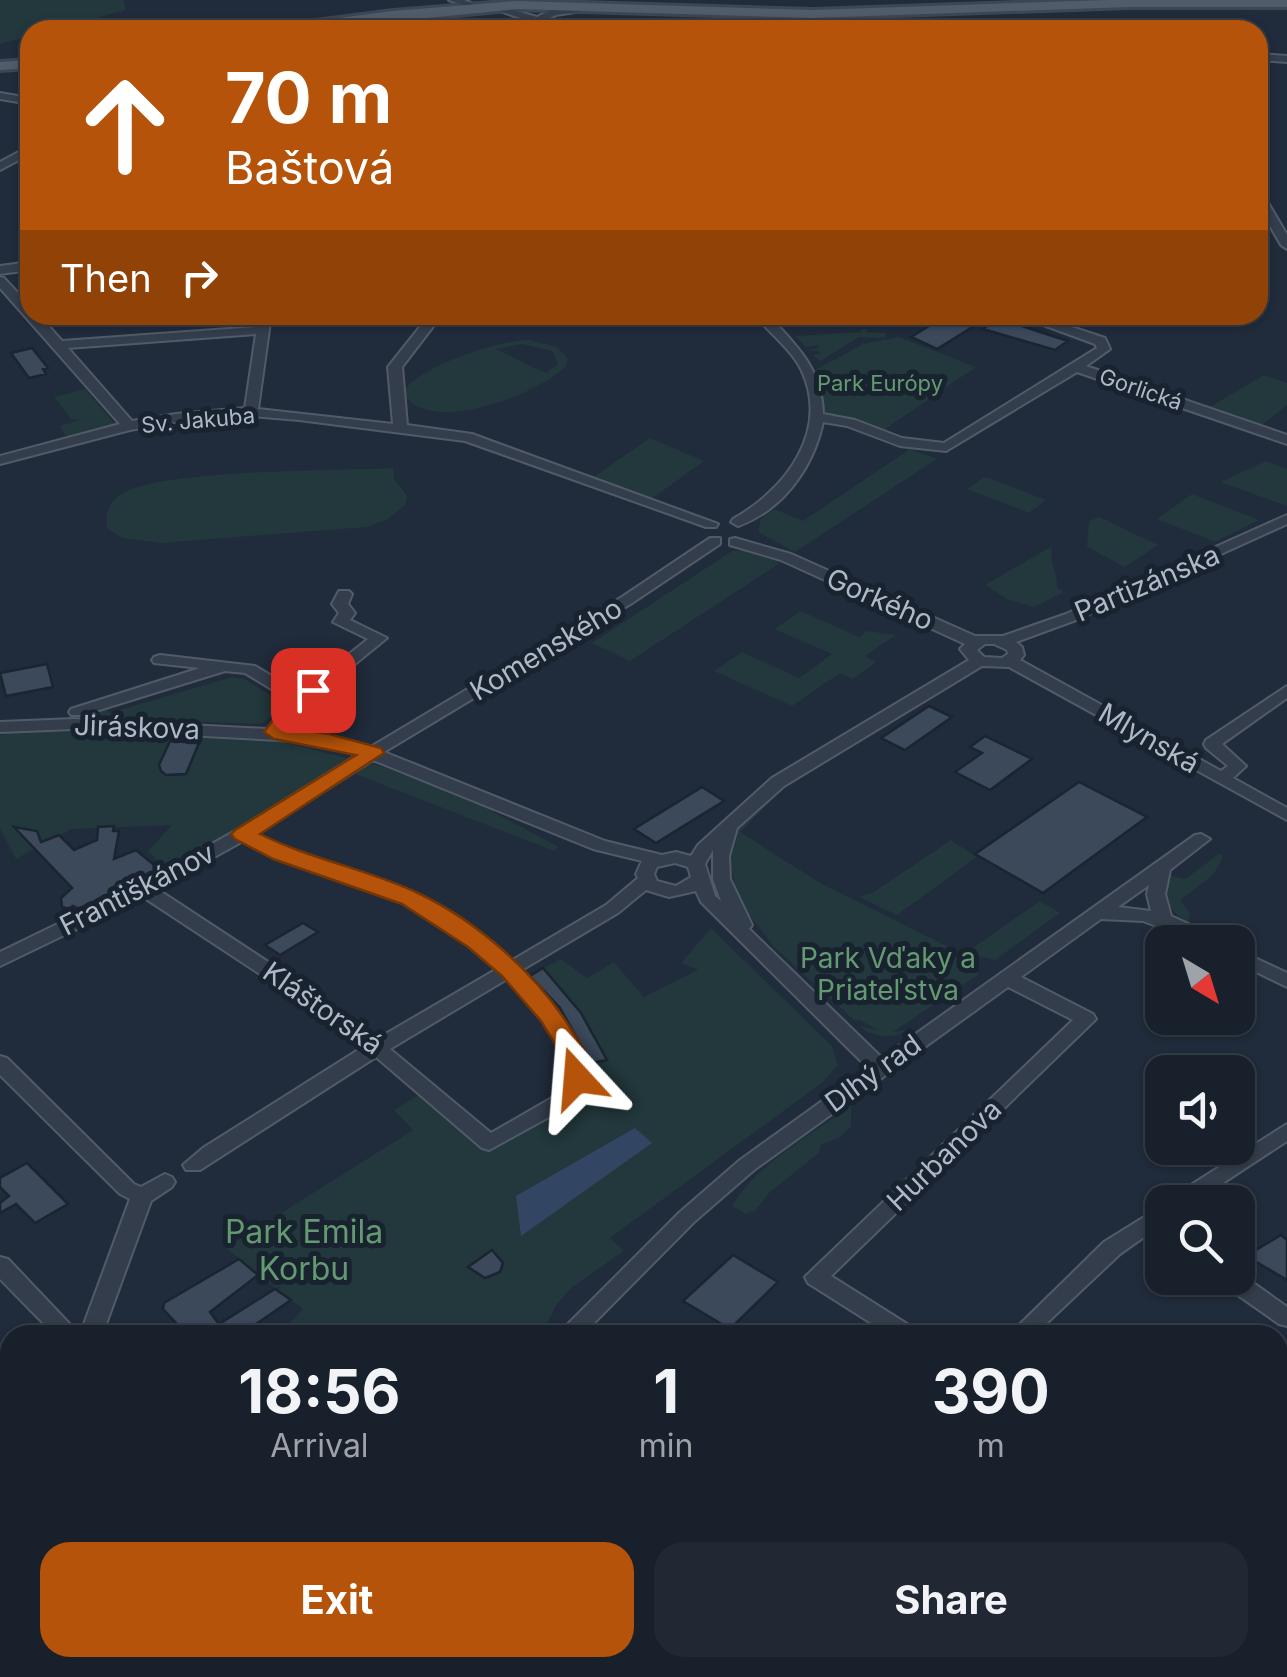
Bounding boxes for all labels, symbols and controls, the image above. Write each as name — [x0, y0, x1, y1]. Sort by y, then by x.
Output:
text: 70 m — [225, 55, 392, 140]
icon: ahead — [60, 60, 190, 190]
text: Baštová — [225, 140, 394, 195]
icon: right — [172, 250, 227, 305]
text: Then — [60, 255, 152, 301]
street label: Gorlická — [1096, 363, 1186, 415]
park label: Park Európy — [817, 370, 943, 396]
street label: Sv. Jakuba — [140, 402, 256, 438]
street label: Partizánska — [1069, 537, 1225, 629]
street label: Gorkého — [821, 560, 939, 638]
street label: Komenského — [464, 590, 628, 708]
pin — [271, 648, 356, 733]
icon: arrive — [286, 663, 341, 718]
street label: Mlynská — [1093, 696, 1205, 780]
street label: Jiráskova — [73, 708, 201, 746]
street label: Františkánov — [54, 836, 220, 942]
north arrow — [1145, 925, 1255, 1035]
map controls — [1145, 925, 1255, 1295]
park label: Park Vďaky a Priateľstva — [800, 941, 976, 1007]
street label: Kláštorská — [257, 954, 389, 1062]
position arrow — [525, 1026, 629, 1130]
street label: Dlhý rad — [818, 1027, 928, 1119]
button: sound — [1145, 1055, 1255, 1165]
street label: Hurbanova — [880, 1092, 1008, 1218]
button: search — [1145, 1185, 1255, 1295]
park label: Park Emila Korbu — [225, 1212, 383, 1288]
text: 18:56 — [238, 1355, 401, 1427]
text: 1 — [653, 1355, 679, 1427]
text: 390 — [932, 1355, 1050, 1427]
text: Arrival — [270, 1426, 369, 1465]
text: min — [639, 1426, 693, 1465]
text: m — [977, 1426, 1005, 1465]
button: Exit — [40, 1542, 634, 1657]
button: Share — [654, 1542, 1248, 1657]

